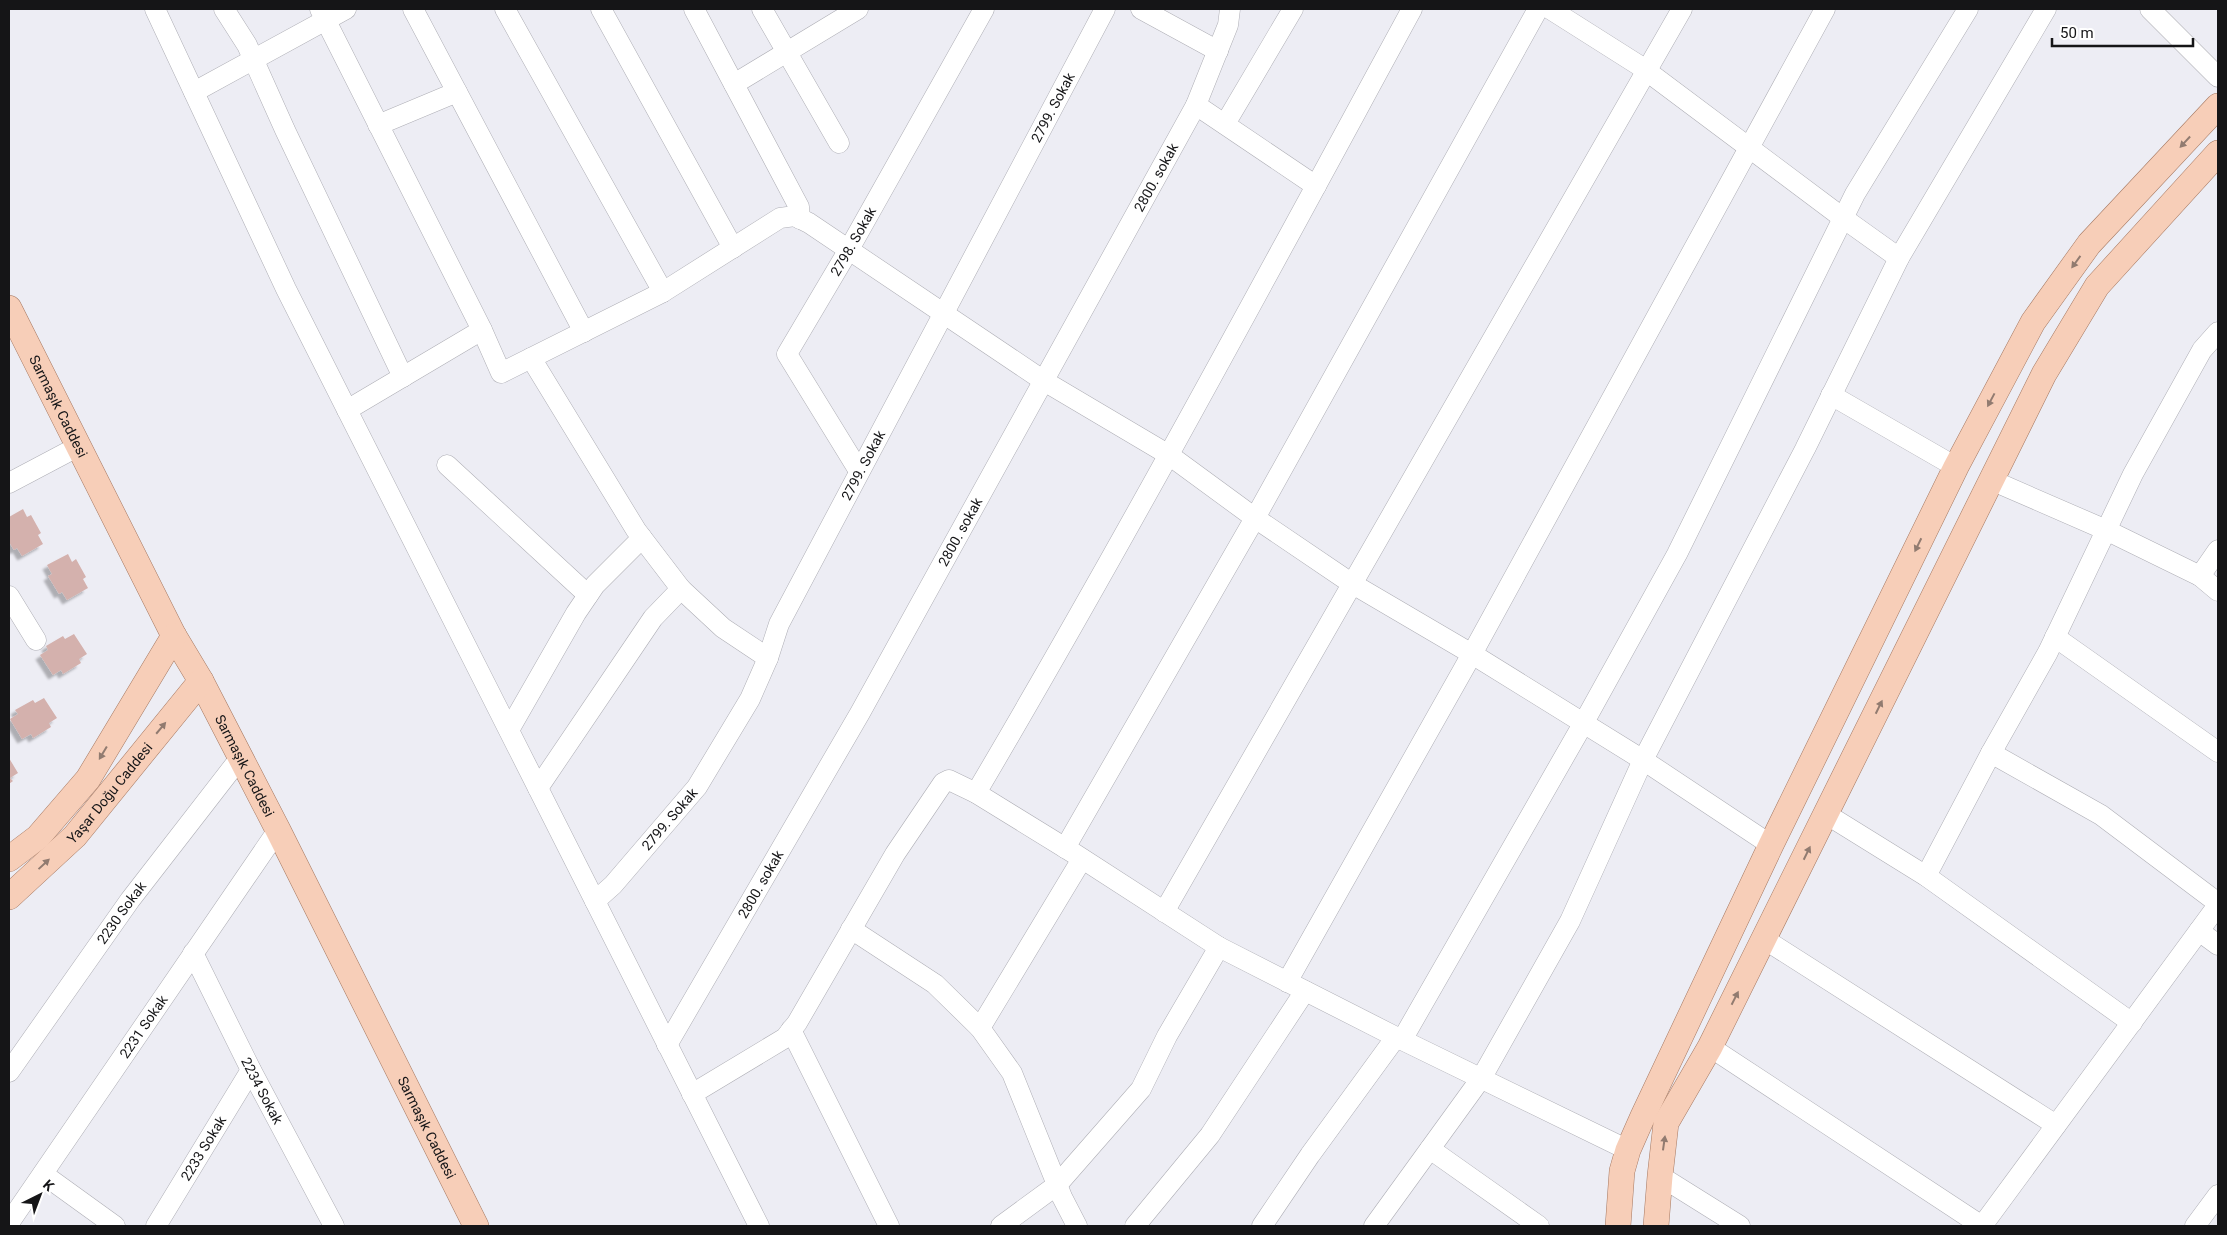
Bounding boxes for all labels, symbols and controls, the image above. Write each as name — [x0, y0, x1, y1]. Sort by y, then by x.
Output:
scale bar — [2052, 15, 2193, 47]
text: 50 m — [2060, 24, 2094, 42]
street label: 2799. Sokak — [1028, 69, 1078, 145]
one-way arrow — [2179, 135, 2191, 147]
street label: 2800. sokak — [1131, 140, 1182, 214]
street label: 2798. Sokak — [827, 203, 880, 279]
one-way arrow — [2071, 255, 2081, 269]
street label: Sarmaşık Caddesi — [26, 352, 91, 460]
one-way arrow — [1987, 393, 1995, 407]
street label: 2799. Sokak — [838, 427, 889, 503]
street label: 2800. sokak — [935, 494, 986, 569]
one-way arrow — [1914, 538, 1922, 552]
one-way arrow — [1875, 700, 1883, 714]
street label: Sarmaşık Caddesi — [212, 712, 278, 819]
one-way arrow — [156, 721, 167, 734]
street label: Yaşar Doğu Caddesi — [64, 739, 156, 847]
one-way arrow — [99, 746, 108, 759]
street label: 2799. Sokak — [638, 784, 701, 853]
one-way arrow — [1803, 845, 1811, 860]
street label: 2800. sokak — [735, 847, 787, 921]
one-way arrow — [38, 858, 50, 870]
street label: 2230 Sokak — [94, 878, 150, 947]
street label: 2231 Sokak — [116, 991, 171, 1061]
one-way arrow — [1731, 991, 1739, 1005]
street label: 2234 Sokak — [238, 1055, 287, 1127]
street label: Sarmaşık Caddesi — [394, 1074, 459, 1181]
street label: 2233 Sokak — [177, 1112, 230, 1184]
one-way arrow — [1660, 1135, 1668, 1151]
north arrow — [15, 1170, 65, 1220]
text: K — [40, 1176, 57, 1194]

